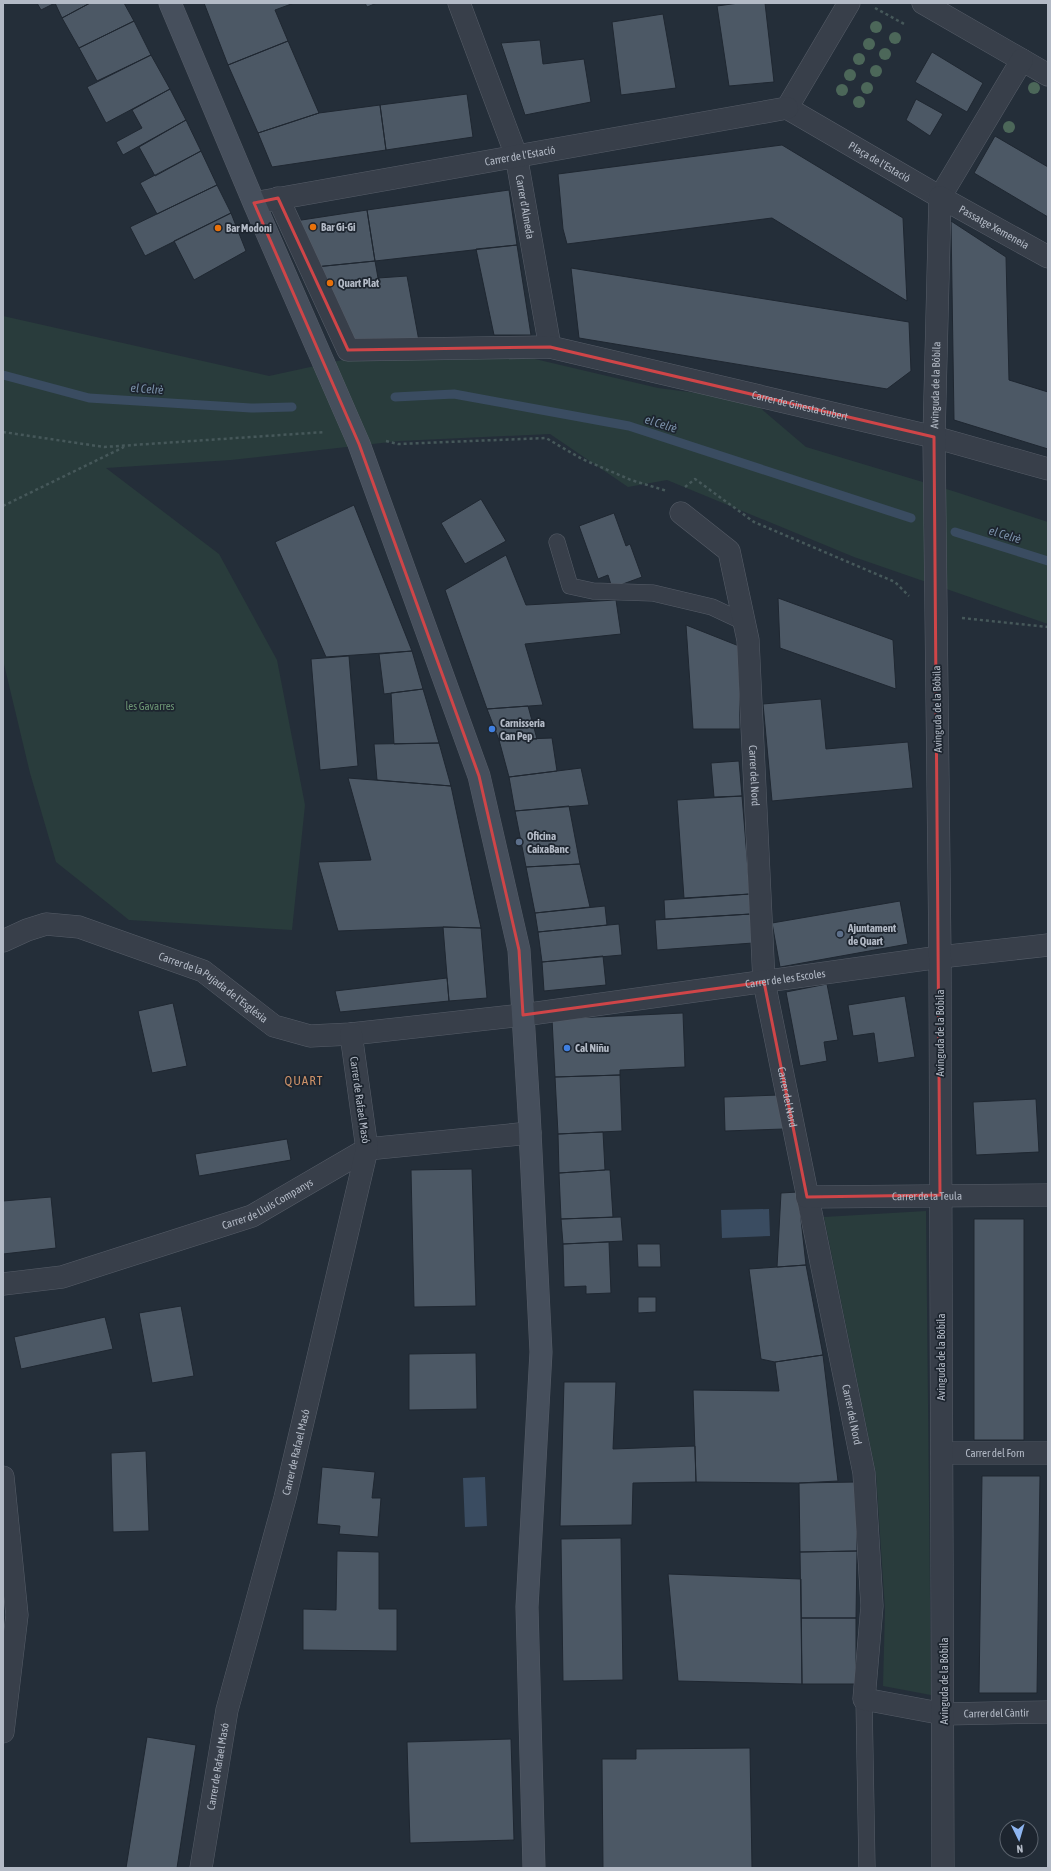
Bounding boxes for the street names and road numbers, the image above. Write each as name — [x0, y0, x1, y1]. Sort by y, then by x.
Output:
street label: Plaça de l'Estació — [847, 139, 912, 184]
street label: Carrer de l'Estació — [484, 143, 556, 168]
street label: Carrer d'Almeda — [514, 174, 537, 240]
street label: Passatge Xemeneia — [957, 203, 1031, 251]
street label: Avinguda de la Bóbila — [928, 341, 942, 429]
street label: Carrer de Ginesta Gubert — [751, 389, 849, 423]
street label: Avinguda de la Bóbila — [930, 665, 944, 753]
street label: Carrer del Nord — [747, 745, 762, 806]
street label: Carrer de la Pujada de l'Església — [157, 950, 270, 1025]
street label: Carrer de les Escoles — [744, 967, 826, 990]
street label: Avinguda de la Bóbila — [934, 989, 946, 1077]
street label: Carrer de Rafael Masó — [348, 1056, 372, 1144]
street label: Carrer del Nord — [775, 1066, 799, 1128]
street label: Carrer de Lluís Companys — [220, 1176, 315, 1231]
street label: Carrer de la Teula — [892, 1190, 962, 1202]
street label: Avinguda de la Bóbila — [935, 1313, 947, 1401]
street label: Carrer del Nord — [840, 1383, 864, 1446]
street label: Carrer de Rafael Masó — [280, 1408, 312, 1496]
street label: Carrer del Forn — [966, 1447, 1024, 1459]
street label: Avinguda de la Bóbila — [938, 1637, 950, 1725]
street label: Carrer del Càntir — [964, 1706, 1030, 1720]
street label: Carrer de Rafael Masó — [205, 1722, 231, 1811]

